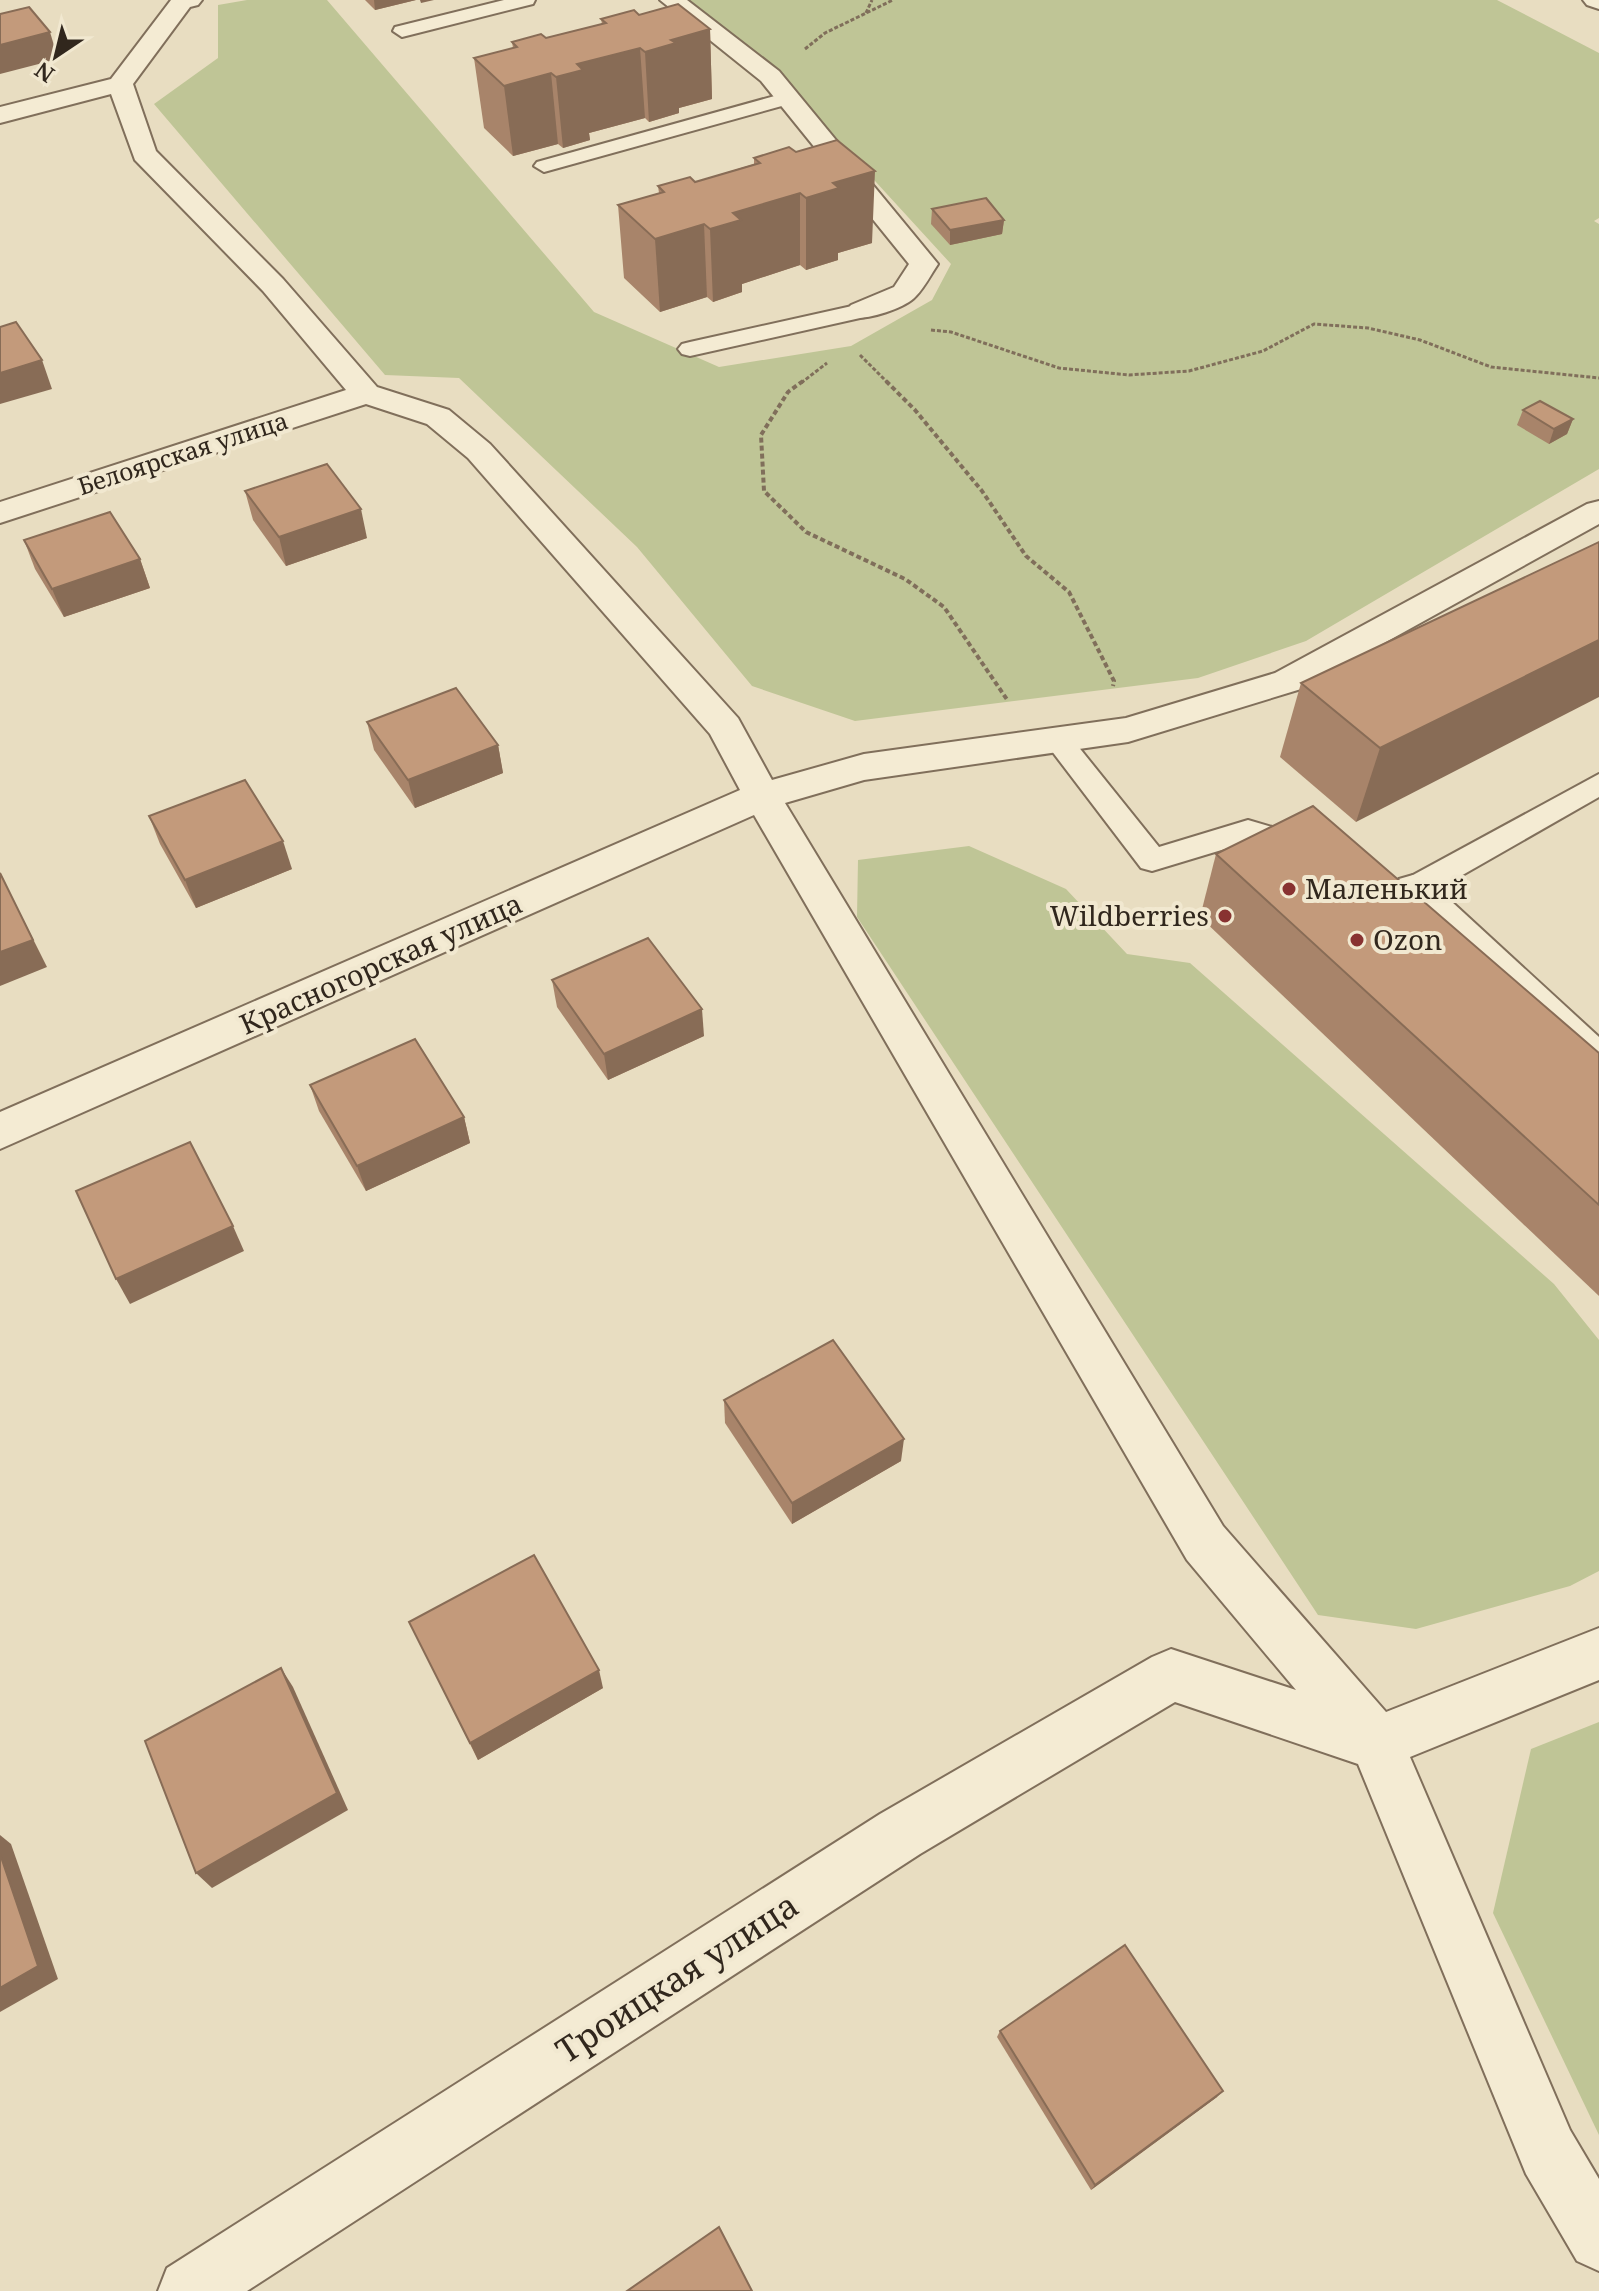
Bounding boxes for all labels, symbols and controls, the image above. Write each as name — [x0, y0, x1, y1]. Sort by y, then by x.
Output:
north arrow — [16, 16, 96, 96]
text: N — [28, 56, 60, 90]
street label: Белоярская улица — [73, 403, 292, 502]
place label: Маленький — [1305, 869, 1468, 907]
marker: Маленький — [1280, 880, 1298, 898]
street label: Красногорская улица — [233, 884, 528, 1043]
place label: Wildberries — [1050, 896, 1209, 934]
marker: Wildberries — [1216, 907, 1234, 925]
place label: Ozon — [1373, 920, 1442, 958]
marker: Ozon — [1348, 931, 1366, 949]
street label: Троицкая улица — [546, 1881, 807, 2073]

